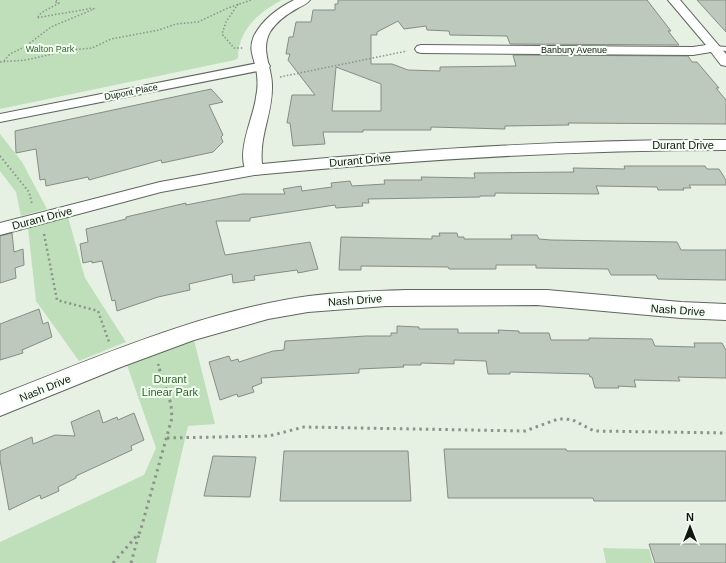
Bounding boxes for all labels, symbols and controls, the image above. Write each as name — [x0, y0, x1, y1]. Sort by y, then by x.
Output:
park label: Walton Park — [26, 44, 75, 54]
street label: Banbury Avenue — [541, 45, 607, 55]
street label: Dupont Place — [104, 82, 158, 102]
street label: Durant Drive — [652, 139, 714, 151]
street label: Durant Drive — [329, 151, 391, 169]
street label: Durant Drive — [11, 204, 73, 232]
street label: Nash Drive — [327, 292, 383, 308]
street label: Nash Drive — [650, 302, 706, 318]
street label: Nash Drive — [18, 372, 72, 404]
park label: Durant Linear Park — [142, 373, 199, 398]
north arrow — [670, 507, 710, 547]
text: N — [686, 511, 694, 523]

